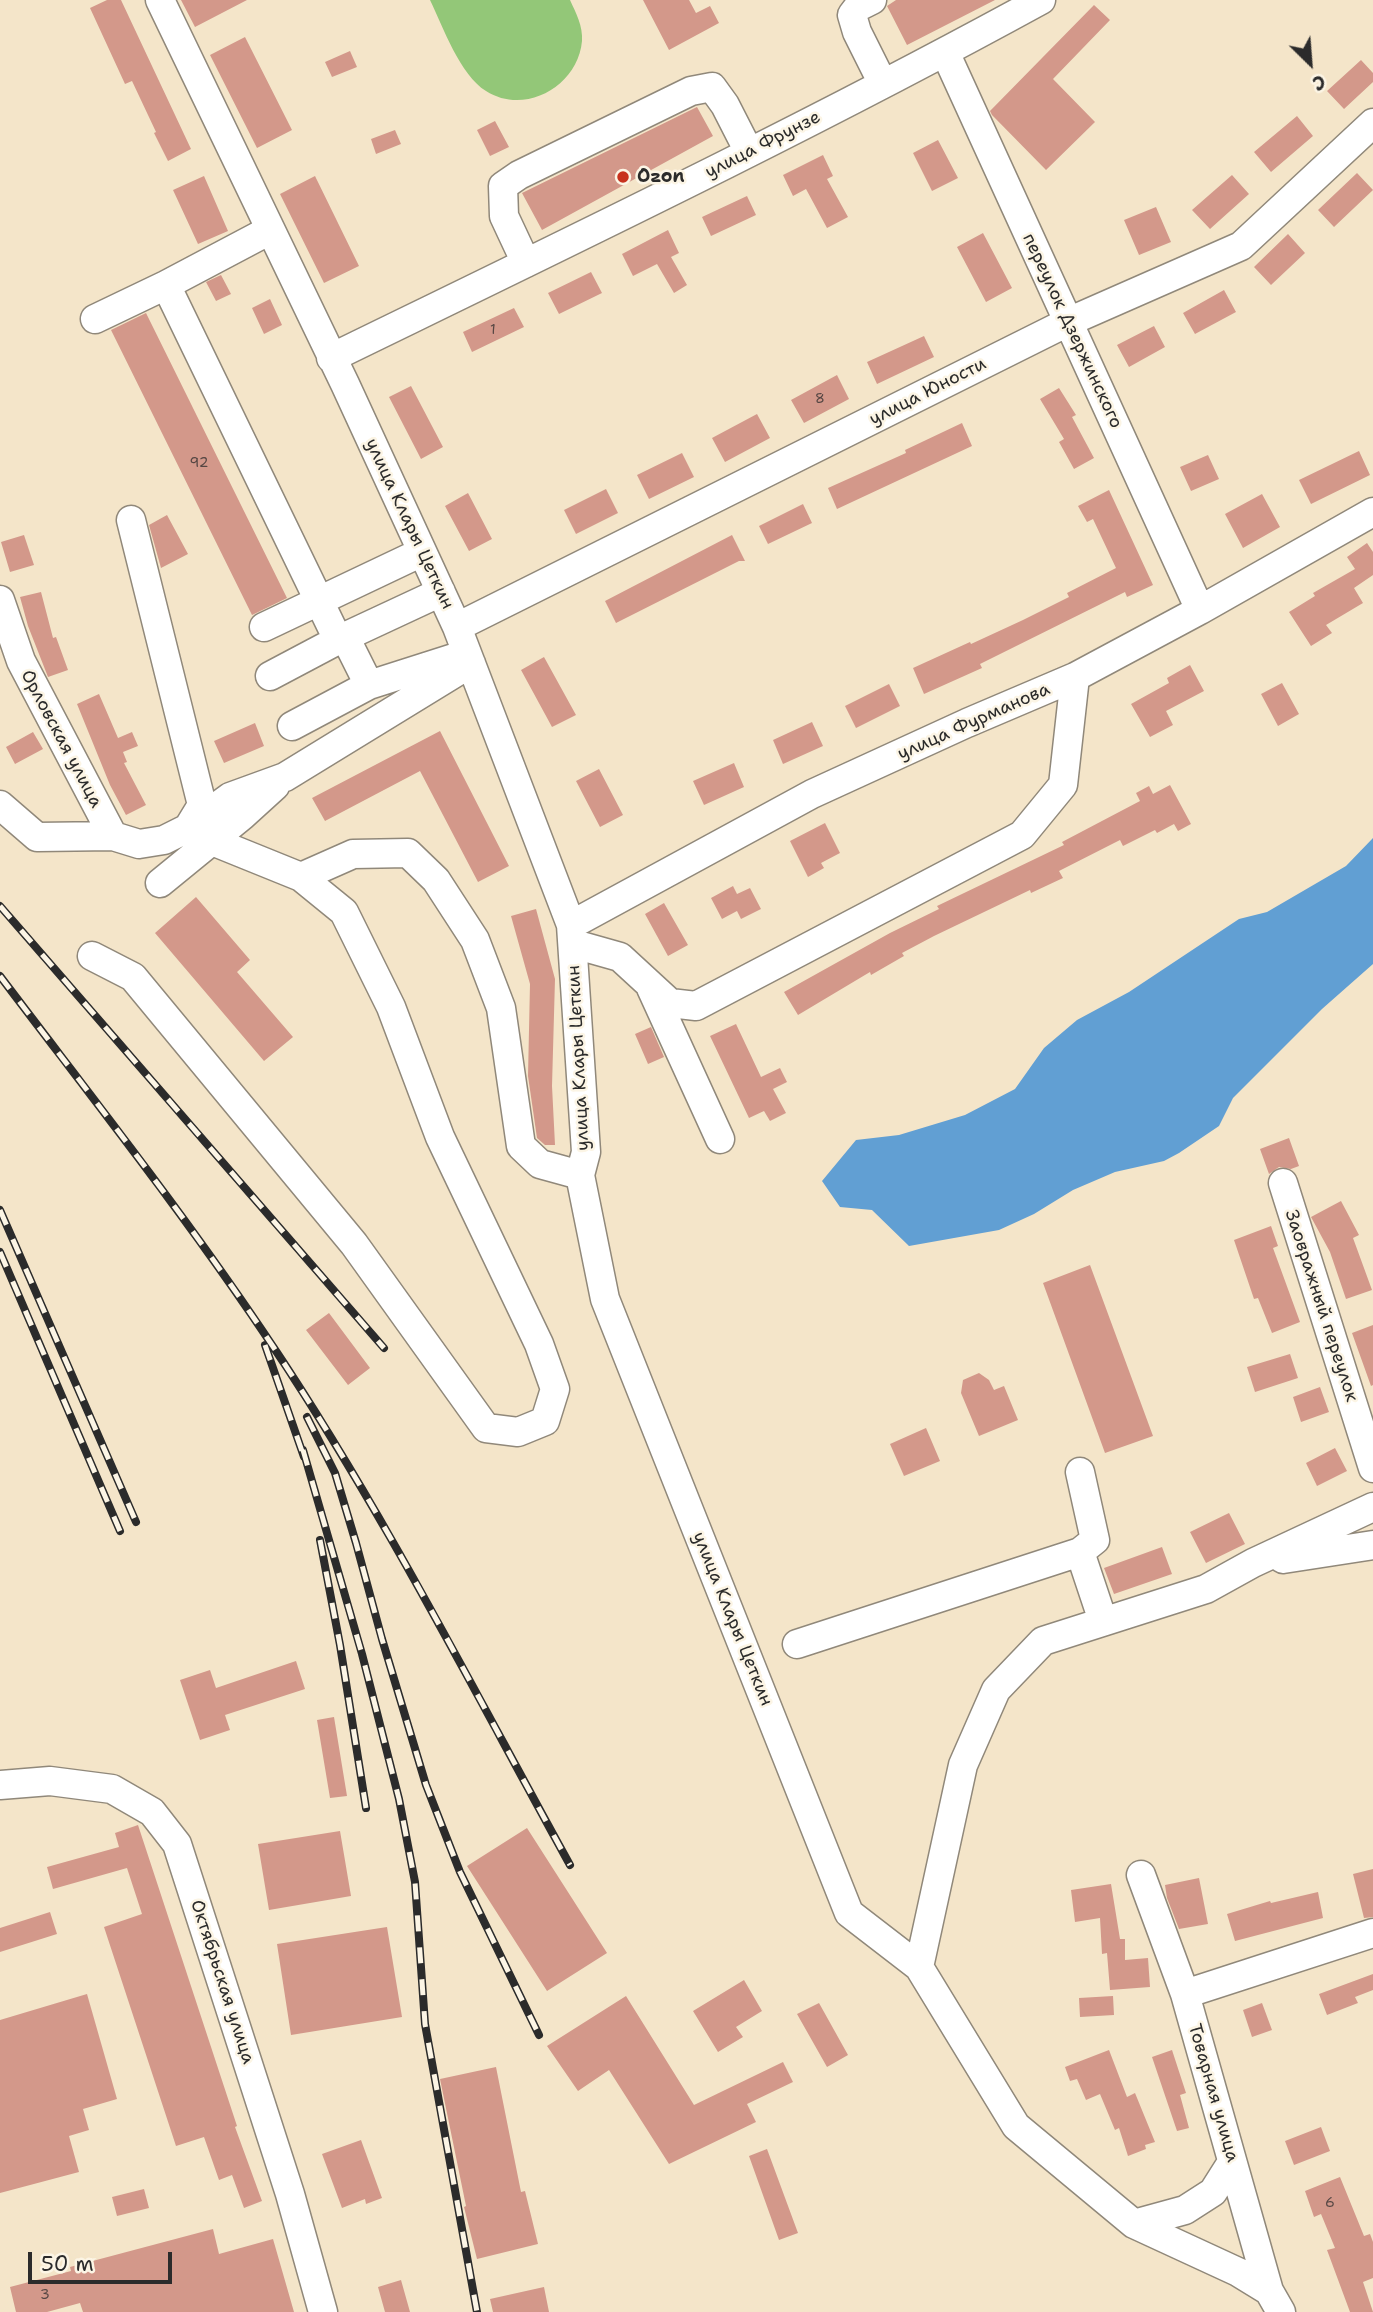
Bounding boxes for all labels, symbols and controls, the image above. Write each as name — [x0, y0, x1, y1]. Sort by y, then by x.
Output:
north arrow — [1275, 28, 1345, 98]
text: С — [1309, 69, 1330, 96]
street label: улица Фрунзе — [702, 107, 824, 183]
place label: Ozon — [637, 166, 684, 188]
marker: Ozon — [615, 169, 631, 185]
street label: переулок Дзержинского — [1017, 230, 1127, 432]
house number: 1 — [490, 322, 496, 338]
street label: улица Юности — [866, 353, 990, 431]
house number: 8 — [815, 391, 825, 407]
street label: улица Клары Цеткин — [360, 435, 458, 613]
house number: 92 — [190, 455, 208, 471]
street label: Орловская улица — [16, 666, 106, 812]
street label: улица Фурманова — [895, 679, 1053, 765]
street label: улица Клары Цеткин — [563, 965, 595, 1151]
street label: Заовражный переулок — [1280, 1207, 1362, 1405]
street label: улица Клары Цеткин — [687, 1529, 777, 1709]
street label: Октябрьская улица — [185, 1897, 259, 2067]
street label: Товарная улица — [1183, 2021, 1243, 2165]
house number: 6 — [1325, 2195, 1335, 2211]
scale bar — [32, 2238, 175, 2282]
text: 50 m — [41, 2250, 94, 2278]
house number: 3 — [40, 2287, 50, 2303]

